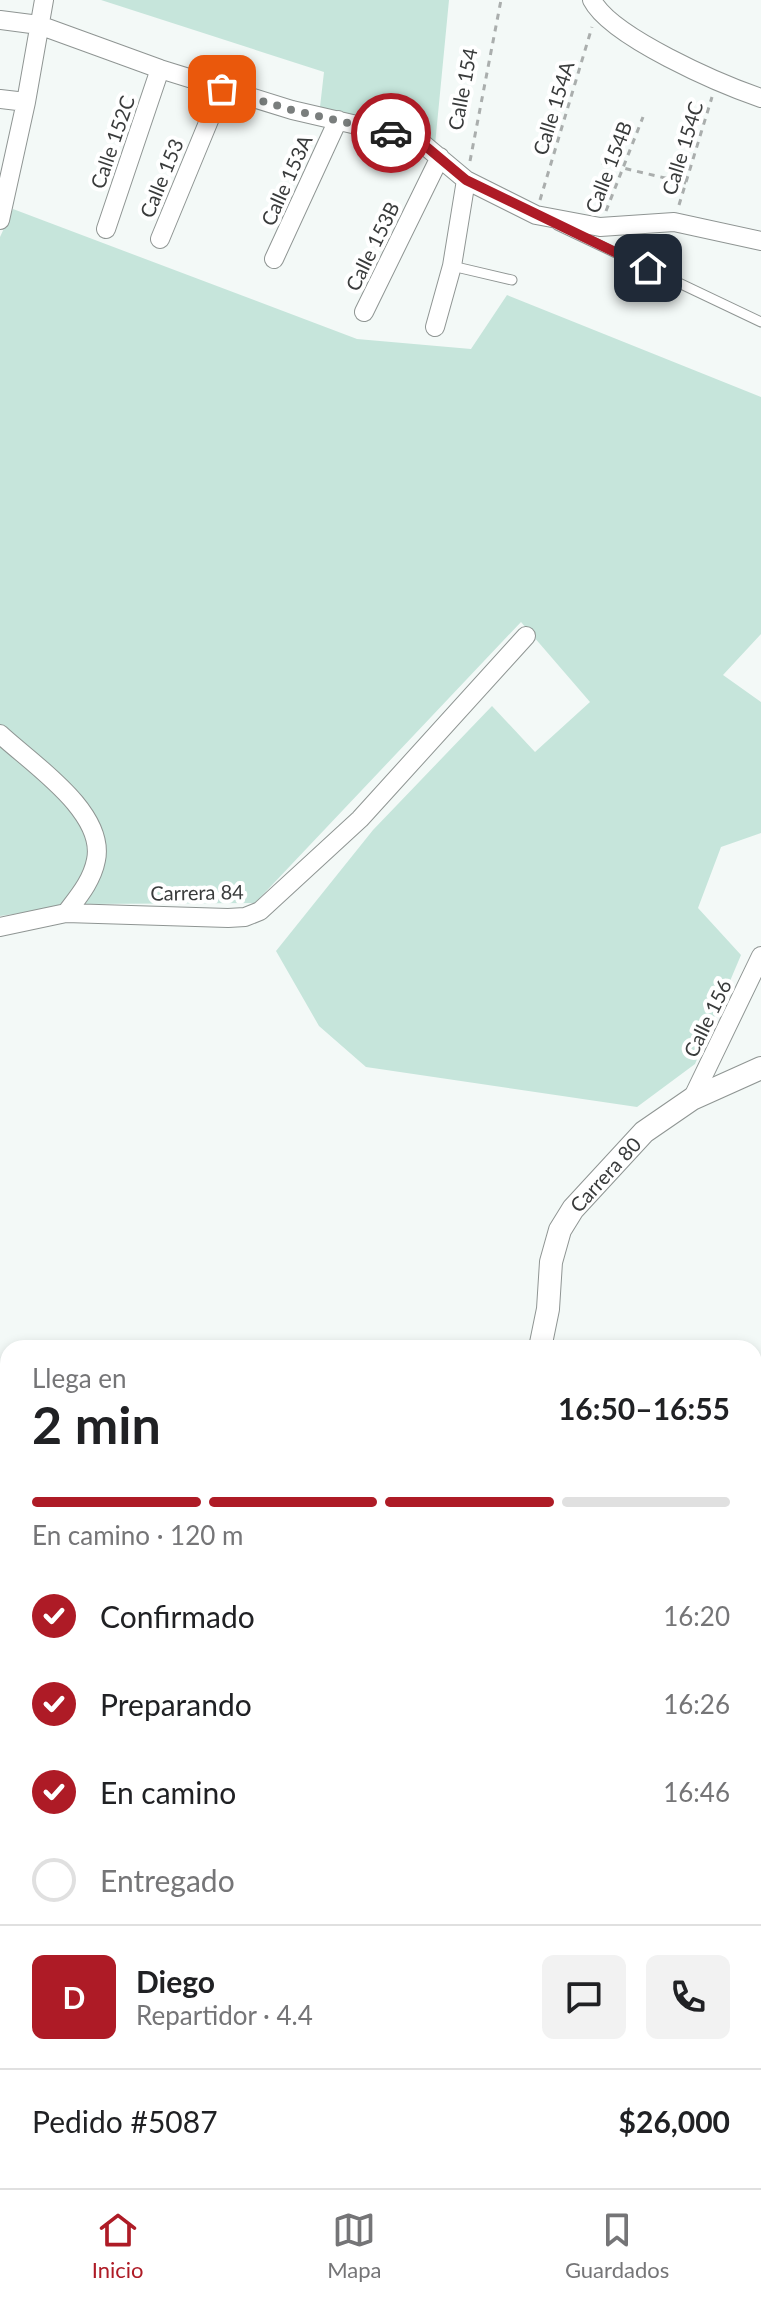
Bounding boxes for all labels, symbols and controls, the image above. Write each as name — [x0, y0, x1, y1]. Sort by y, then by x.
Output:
street label: Calle 154 — [442, 45, 482, 132]
pin — [188, 55, 256, 123]
street label: Calle 154A — [527, 58, 579, 158]
icon: bag — [200, 67, 244, 111]
street label: Calle 152C — [85, 92, 139, 192]
courier — [351, 93, 431, 173]
street label: Calle 154C — [656, 98, 708, 198]
icon: car — [369, 111, 413, 155]
street label: Calle 154B — [580, 118, 636, 216]
street label: Calle 153A — [255, 131, 317, 229]
street label: Calle 153 — [134, 135, 188, 221]
street label: Calle 153B — [340, 198, 404, 294]
pin — [614, 234, 682, 302]
icon: home — [626, 246, 670, 290]
street label: Carrera 84 — [150, 879, 244, 905]
street label: Calle 156 — [678, 975, 736, 1061]
street label: Carrera 80 — [564, 1132, 645, 1217]
text: Llega en — [32, 1362, 127, 1394]
text: 16:50–16:55 — [558, 1390, 730, 1426]
text: 2 min — [32, 1393, 161, 1455]
text: En camino · 120 m — [32, 1519, 243, 1551]
icon: check — [32, 1594, 76, 1638]
text: Confirmado — [100, 1598, 255, 1634]
text: 16:20 — [663, 1600, 730, 1632]
icon: check — [32, 1682, 76, 1726]
text: Preparando — [100, 1686, 252, 1722]
text: 16:26 — [663, 1688, 730, 1720]
icon: check — [32, 1770, 76, 1814]
text: En camino — [100, 1774, 236, 1810]
text: 16:46 — [663, 1776, 730, 1808]
text: Entregado — [100, 1862, 235, 1898]
button: chat — [542, 1955, 626, 2039]
button: phone — [646, 1955, 730, 2039]
text: Diego — [136, 1963, 215, 1999]
text: D — [63, 1979, 85, 2015]
text: Repartidor · 4.4 — [136, 1999, 313, 2031]
text: Pedido #5087 — [32, 2103, 218, 2139]
text: $26,000 — [619, 2103, 730, 2139]
tab: Inicio — [92, 2208, 144, 2283]
tab: Mapa — [327, 2208, 381, 2283]
tab: Guardados — [565, 2208, 669, 2283]

